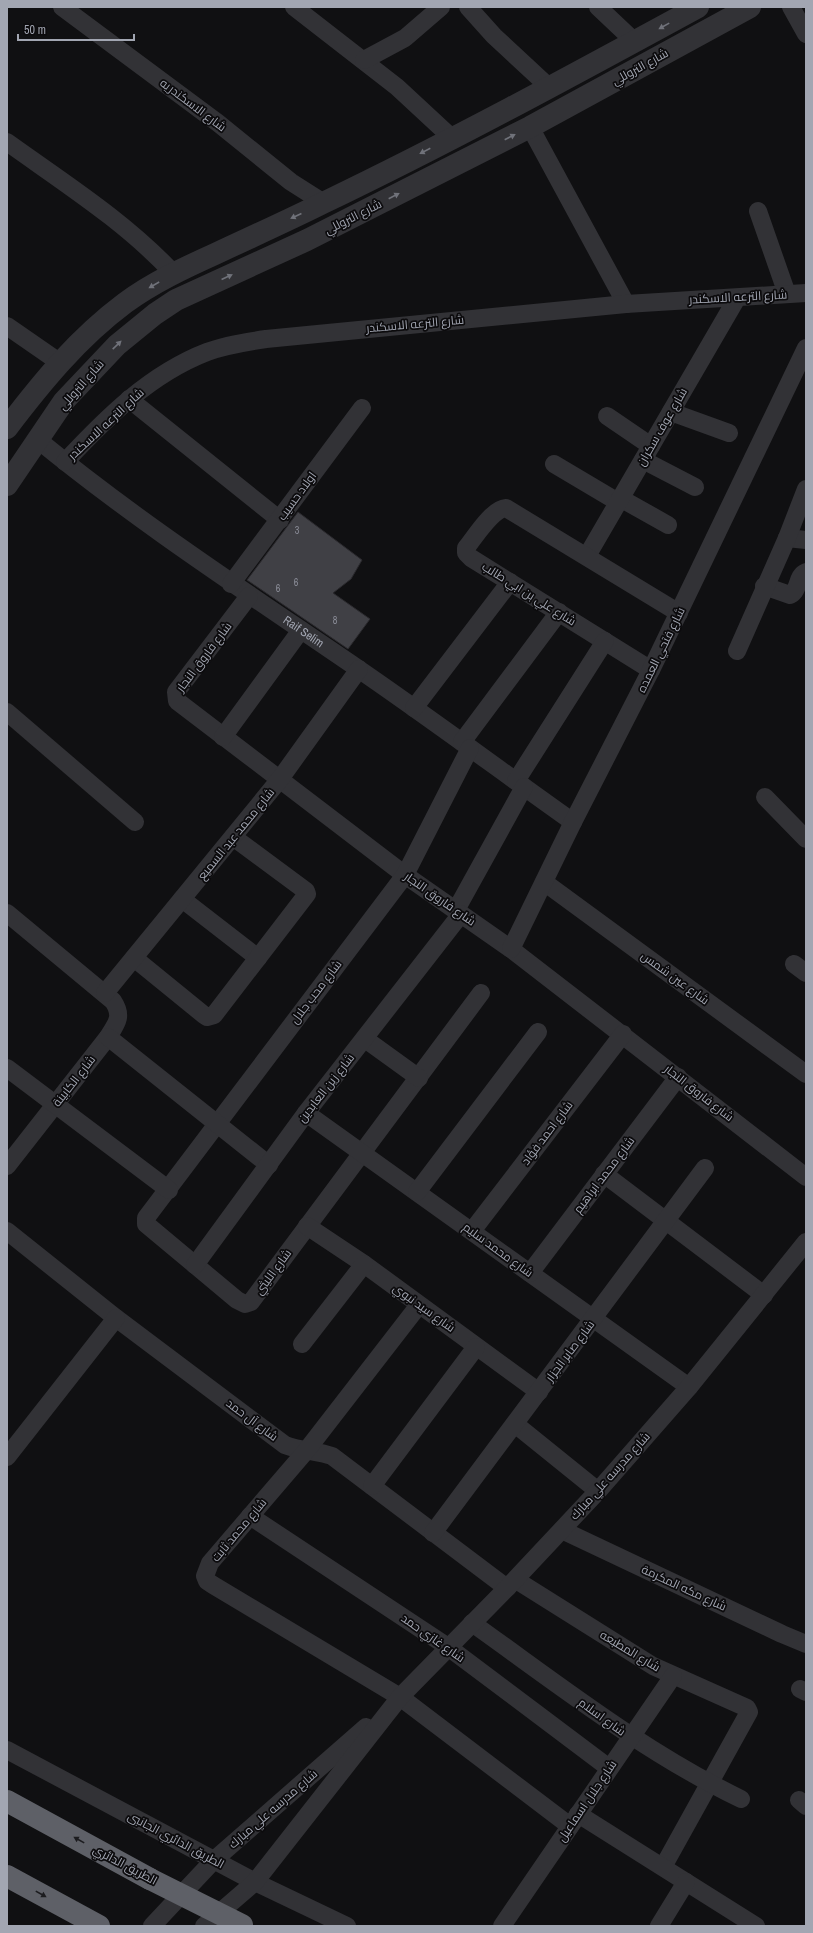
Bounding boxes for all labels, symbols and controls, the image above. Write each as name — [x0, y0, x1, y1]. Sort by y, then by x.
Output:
scale bar — [18, 16, 134, 42]
text: 50 m — [24, 22, 46, 38]
one-way arrow — [658, 22, 670, 29]
street label: شارع التروللي — [609, 45, 672, 91]
street label: شارع الاسكندريه — [157, 75, 229, 135]
one-way arrow — [504, 134, 516, 141]
one-way arrow — [419, 148, 431, 155]
one-way arrow — [388, 193, 400, 199]
street label: شارع التروللي — [322, 196, 385, 240]
one-way arrow — [291, 213, 302, 219]
one-way arrow — [221, 274, 232, 280]
one-way arrow — [149, 281, 160, 288]
street label: شارع الترعه الاسكندر — [688, 286, 788, 308]
street label: شارع الترعه الاسكندر — [364, 312, 465, 336]
one-way arrow — [112, 340, 122, 350]
street label: شارع التروللي — [55, 356, 109, 415]
street label: شارع الترعه الاسكندر — [64, 385, 147, 464]
street label: شارع عوف سكران — [633, 385, 691, 469]
street label: اولاد حسيب — [274, 469, 320, 523]
house number: 3 — [295, 524, 300, 537]
street label: شارع علي بن ابي طالب — [478, 559, 579, 631]
house number: 6 — [294, 576, 299, 589]
house number: 6 — [276, 582, 281, 595]
street label: شارع فتحي العمده — [633, 605, 690, 696]
street label: Raif Selim — [280, 612, 327, 651]
house number: 8 — [333, 614, 338, 627]
street label: شارع فاروق النجار — [172, 619, 236, 696]
street label: شارع محمد عبد السميع — [194, 785, 278, 883]
street label: شارع فاروق النجار — [400, 868, 479, 930]
street label: شارع عين شمس — [638, 948, 712, 1008]
street label: شارع محب جلال — [287, 957, 345, 1027]
street label: شارع زين العابدين — [294, 1050, 358, 1126]
street label: شارع الكابينة — [49, 1052, 99, 1110]
street label: شارع فاروق النجار — [660, 1060, 737, 1125]
street label: شارع احمد فؤاد — [518, 1098, 576, 1168]
street label: شارع محمد ابراهيم — [570, 1133, 638, 1217]
street label: شارع محمد سليم — [460, 1219, 536, 1281]
street label: شارع الليثي — [251, 1246, 297, 1299]
street label: شارع سيد نبوي — [389, 1280, 458, 1338]
street label: شارع صابر الجزار — [541, 1317, 598, 1386]
street label: شارع آل حمد — [223, 1395, 281, 1445]
street label: شارع مدرسه علي مبارك — [566, 1429, 655, 1525]
street label: شارع محمد ثابت — [208, 1495, 270, 1565]
street label: شارع مكه المكرمة — [639, 1561, 729, 1615]
street label: شارع غازي حمد — [397, 1610, 468, 1668]
street label: شارع المطبعه — [597, 1627, 663, 1675]
street label: شارع اسلام — [575, 1694, 629, 1740]
street label: شارع جلال اسماعيل — [554, 1757, 620, 1845]
street label: شارع مدرسه علي مبارك — [225, 1766, 322, 1854]
street label: الطريق الدائري الجانبى — [125, 1809, 227, 1871]
one-way arrow — [73, 1837, 85, 1844]
street label: الطريق الدائري — [91, 1842, 159, 1888]
one-way arrow — [35, 1891, 47, 1898]

